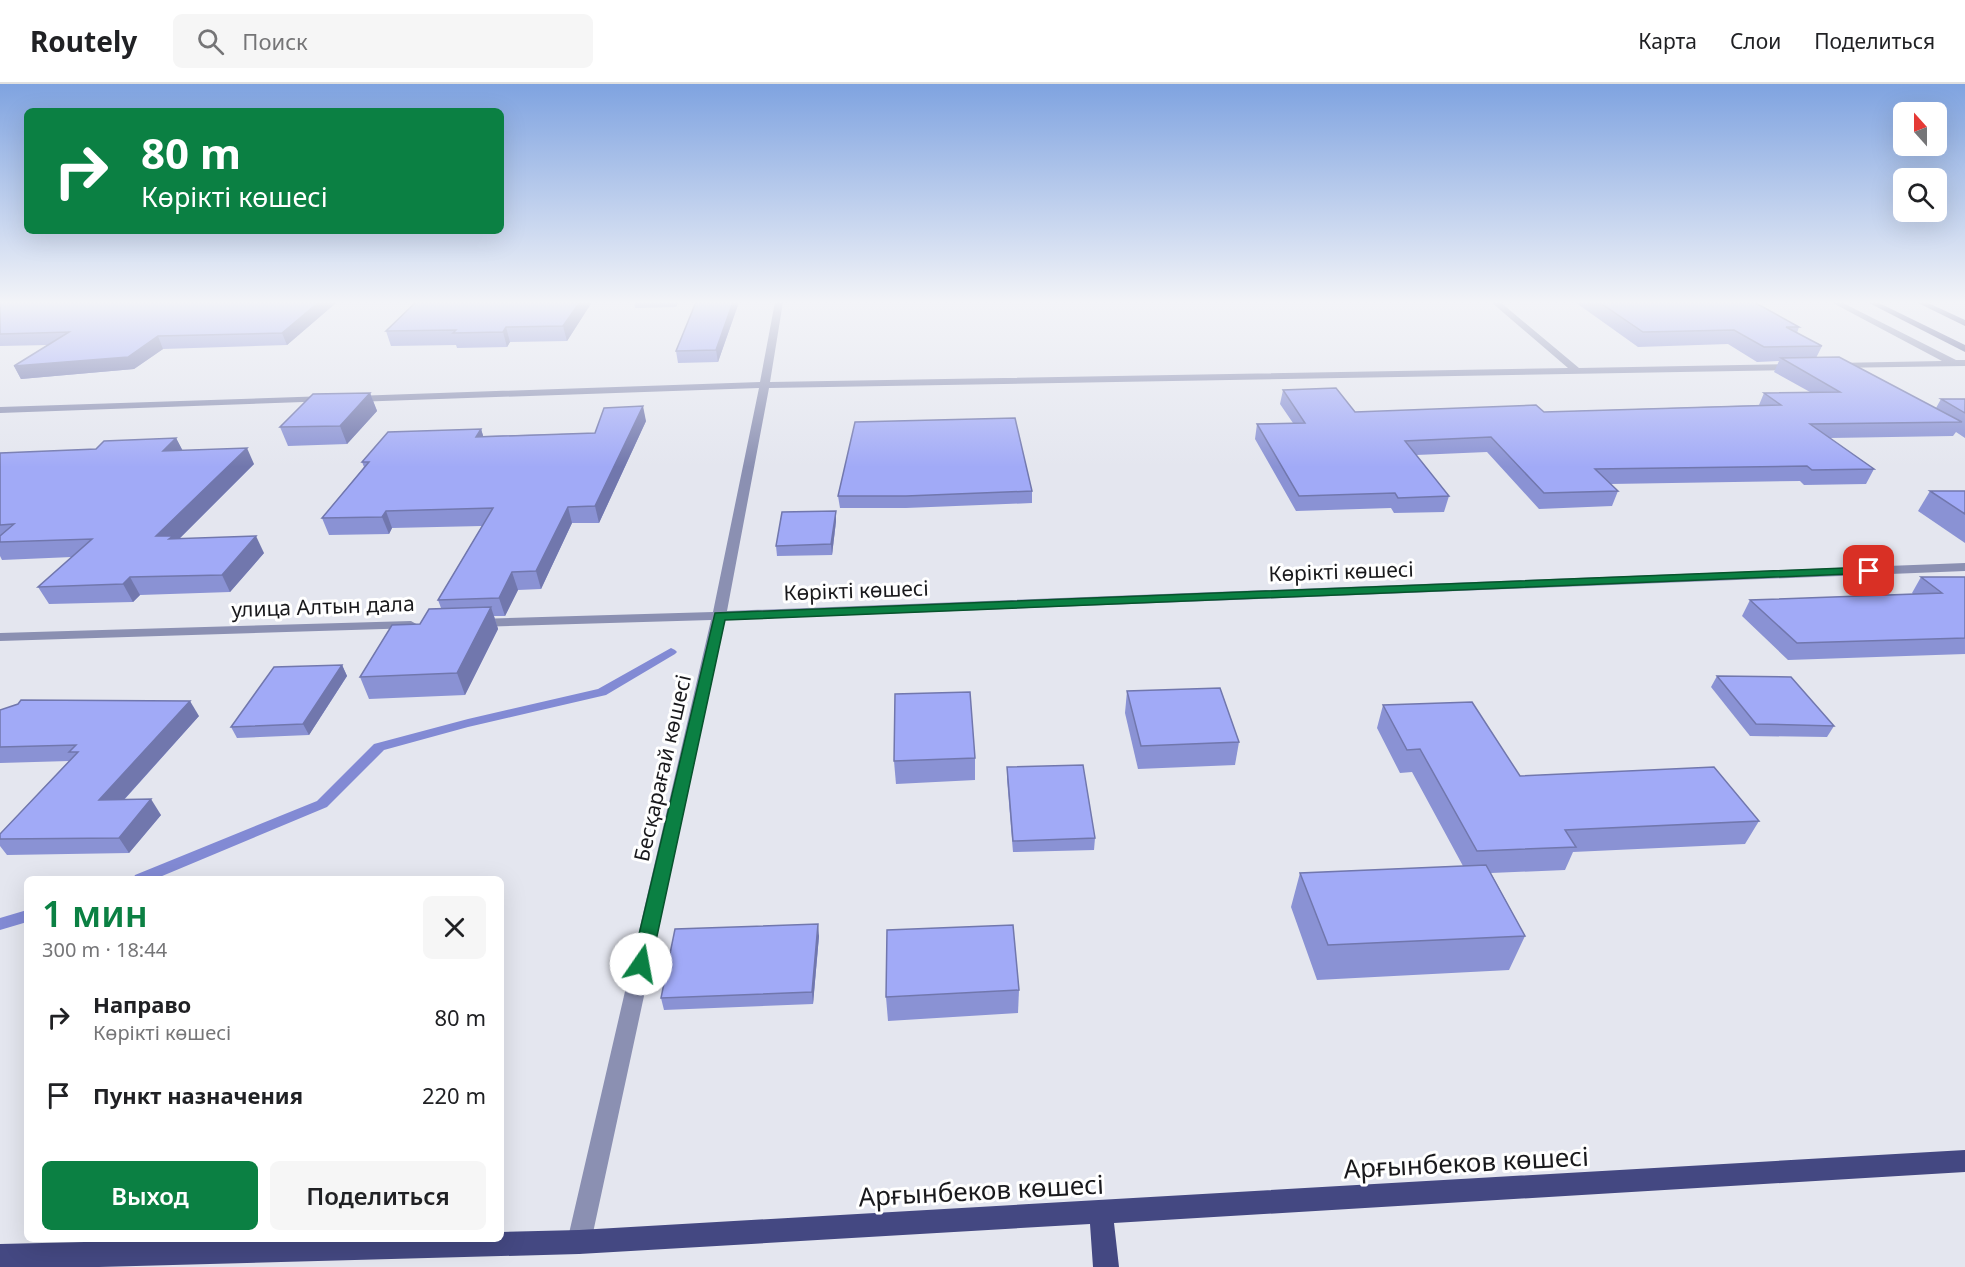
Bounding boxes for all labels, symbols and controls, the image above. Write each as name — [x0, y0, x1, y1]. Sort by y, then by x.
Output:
search box — [173, 14, 593, 68]
text: Routely — [30, 22, 137, 60]
icon: search — [194, 25, 227, 58]
text: Поиск — [242, 26, 308, 56]
text: Карта — [1638, 27, 1697, 55]
text: Слои — [1730, 27, 1781, 55]
text: Поделиться — [1814, 27, 1935, 55]
north arrow — [1893, 102, 1947, 156]
map controls — [1893, 102, 1947, 222]
text: 80 m — [141, 124, 241, 181]
icon: right — [42, 132, 120, 210]
button: search — [1893, 168, 1947, 222]
text: Көрікті көшесі — [141, 178, 328, 215]
pin — [1843, 545, 1894, 596]
street label: Көрікті көшесі — [1268, 554, 1414, 588]
icon: arrive — [1852, 554, 1885, 587]
street label: Көрікті көшесі — [783, 573, 929, 607]
street label: улица Алтын дала — [231, 589, 415, 623]
street label: Бесқарағай көшесі — [627, 672, 697, 864]
text: 1 мин — [42, 889, 148, 938]
button: close — [423, 896, 486, 959]
position arrow — [609, 932, 673, 996]
text: 300 m · 18:44 — [42, 936, 167, 963]
text: Направо — [93, 989, 191, 1019]
icon: right — [42, 1001, 75, 1034]
text: 80 m — [435, 1002, 486, 1032]
text: Көрікті көшесі — [93, 1019, 231, 1046]
icon: arrive — [42, 1079, 75, 1112]
text: Пункт назначения — [93, 1080, 303, 1110]
text: 220 m — [422, 1080, 486, 1110]
street label: Арғынбеков көшесі — [1342, 1138, 1590, 1186]
button: Выход — [42, 1161, 258, 1230]
button: Поделиться — [270, 1161, 486, 1230]
street label: Арғынбеков көшесі — [857, 1166, 1105, 1214]

